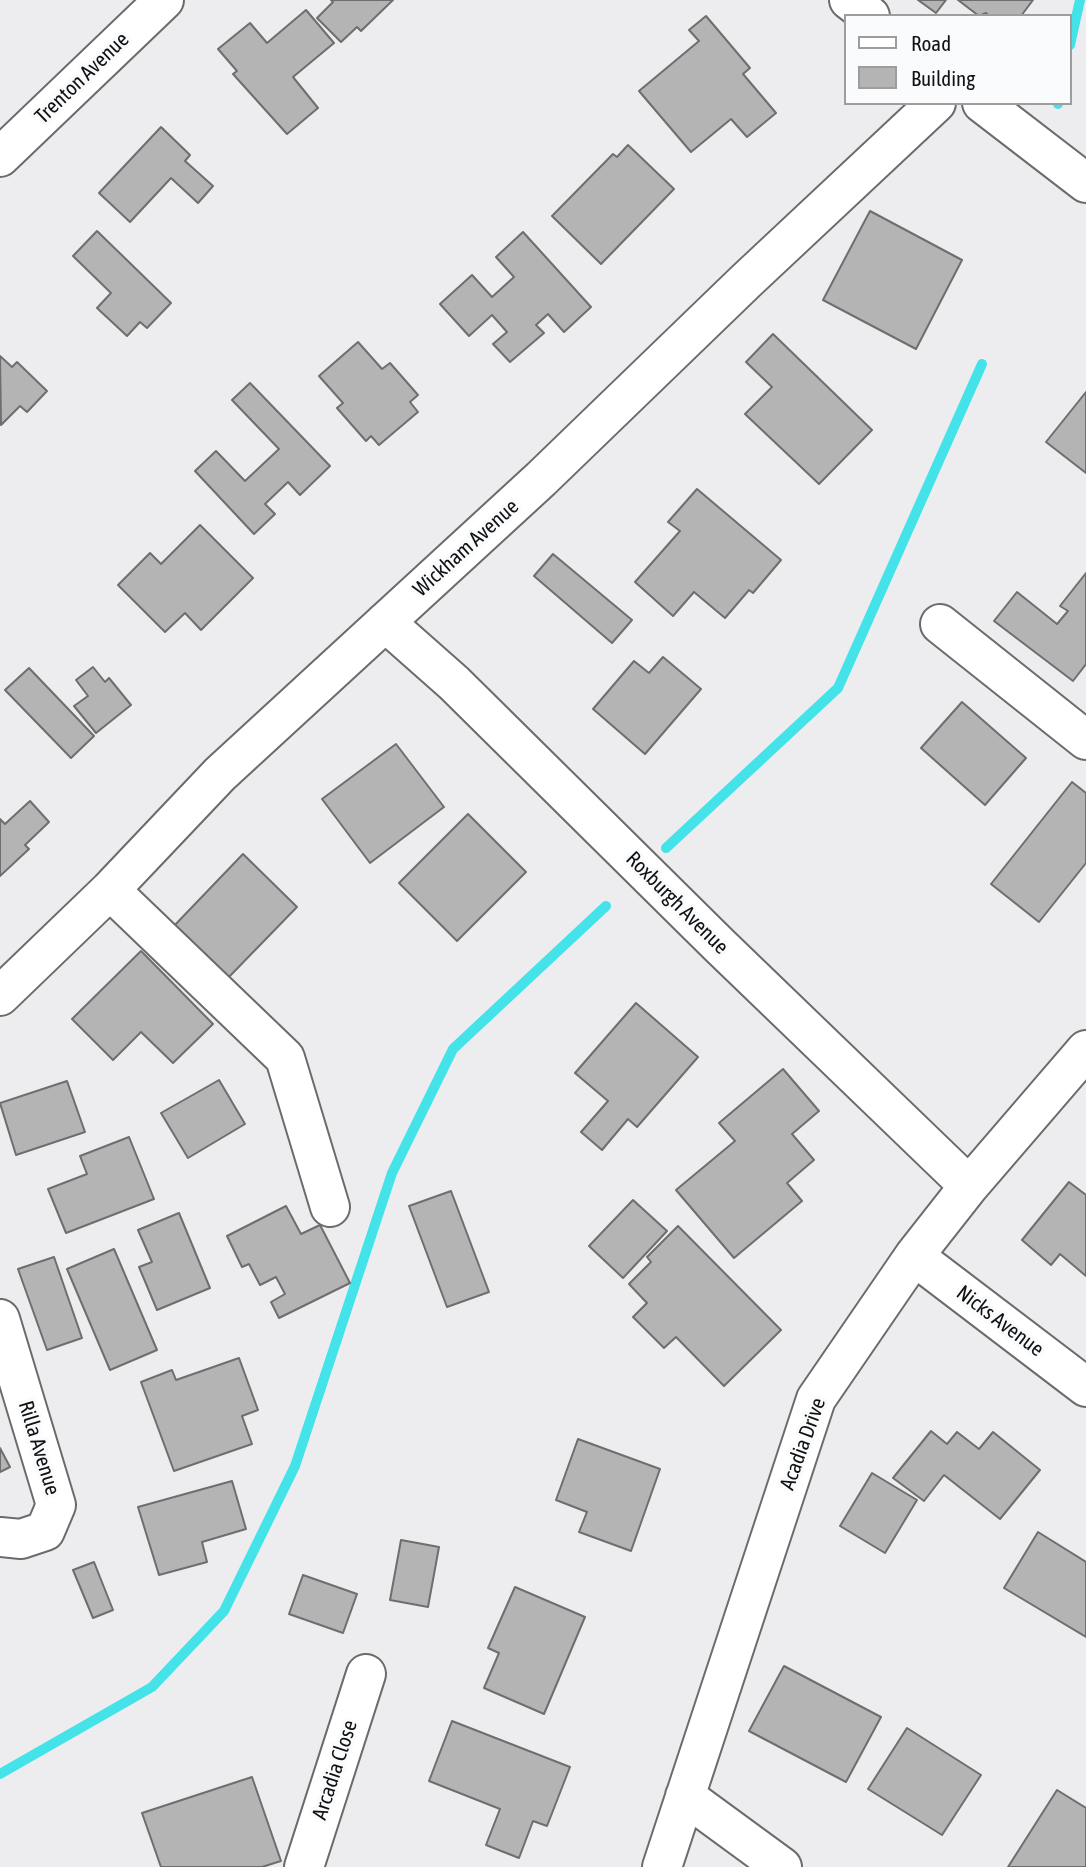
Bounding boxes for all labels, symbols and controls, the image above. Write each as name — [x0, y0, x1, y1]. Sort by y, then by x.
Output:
legend — [844, 14, 1072, 105]
street label: Trenton Avenue — [30, 27, 134, 129]
text: Road — [911, 31, 951, 55]
text: Building — [911, 66, 975, 90]
street label: Wickham Avenue — [408, 494, 524, 602]
street label: Roxburgh Avenue — [621, 847, 733, 959]
street label: Nicks Avenue — [951, 1280, 1049, 1362]
street label: Acadia Drive — [775, 1395, 831, 1493]
street label: Rilla Avenue — [13, 1398, 65, 1498]
street label: Arcadia Close — [307, 1717, 363, 1823]

